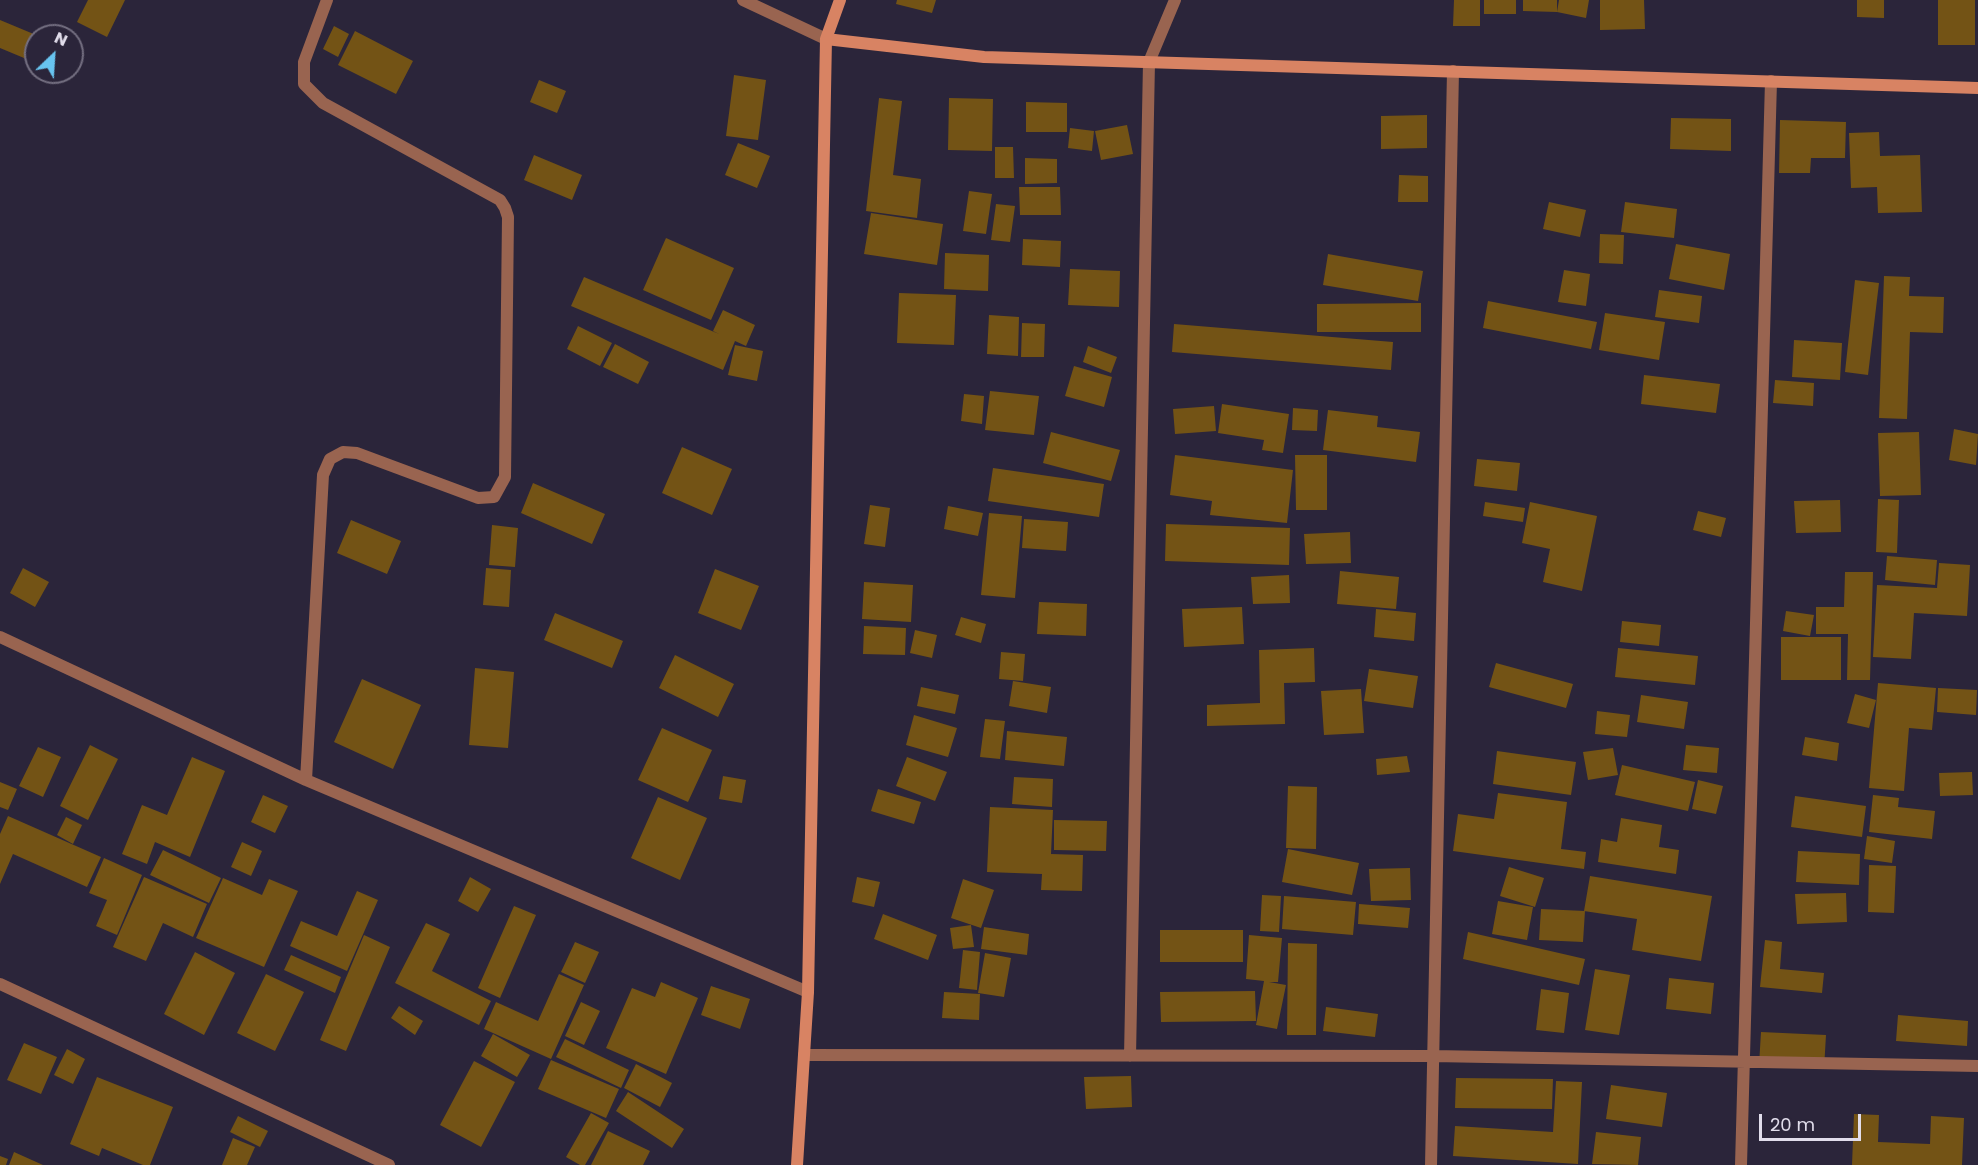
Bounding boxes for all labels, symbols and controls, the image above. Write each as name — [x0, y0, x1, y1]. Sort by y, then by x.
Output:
north arrow — [24, 24, 84, 84]
text: N — [51, 26, 71, 52]
scale bar — [1762, 1102, 1864, 1140]
text: 20 m — [1770, 1112, 1815, 1137]

